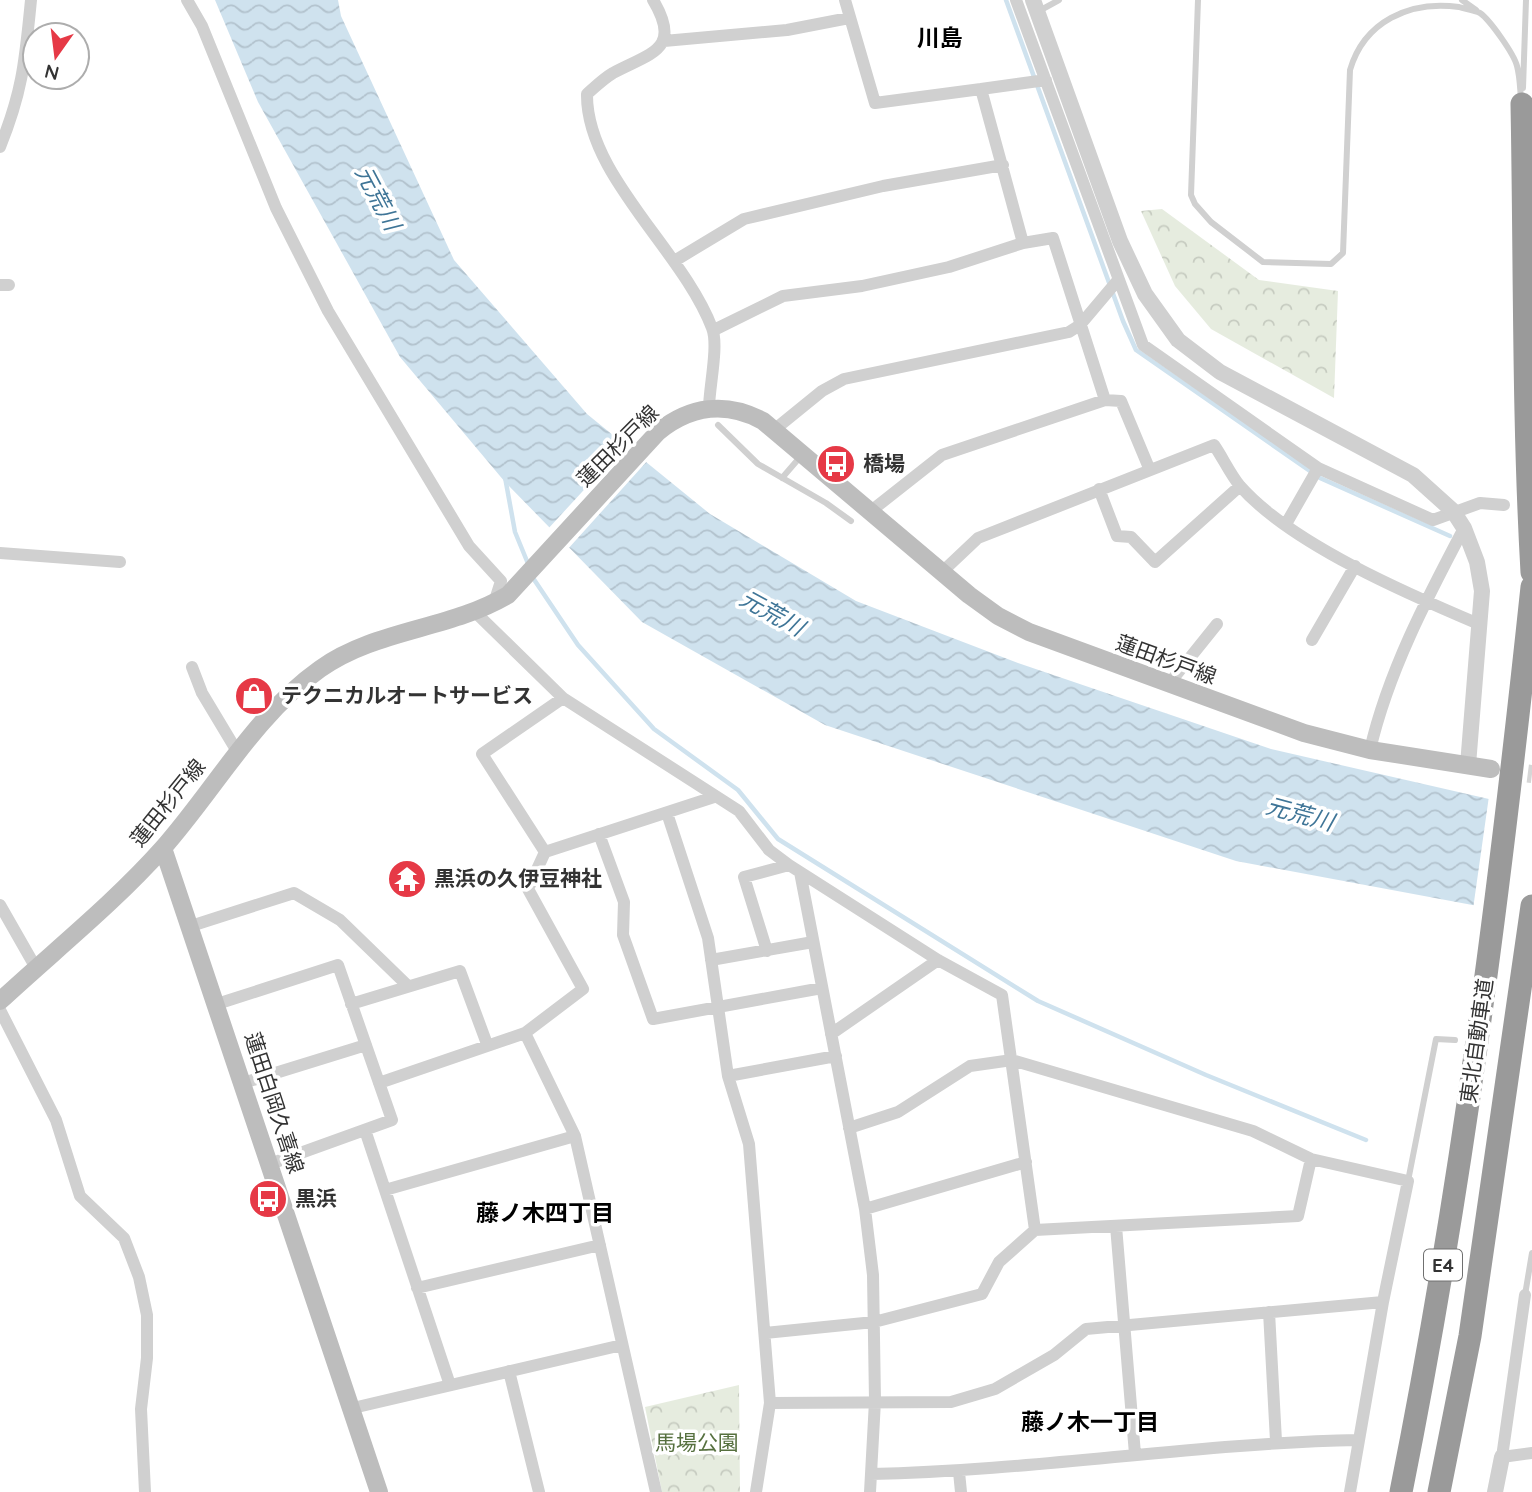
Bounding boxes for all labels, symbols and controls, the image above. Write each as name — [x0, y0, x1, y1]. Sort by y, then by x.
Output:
north arrow — [21, 21, 91, 91]
district label: 川島 — [917, 23, 963, 52]
text: N — [42, 59, 62, 86]
water label: 元荒川 — [349, 160, 409, 238]
street label: 蓮田杉戸線 — [571, 399, 664, 492]
bus stop icon: 橋場 — [815, 443, 857, 485]
place label: 橋場 — [863, 450, 905, 476]
water label: 元荒川 — [735, 583, 812, 643]
street label: 蓮田杉戸線 — [1113, 629, 1220, 689]
shop icon: テクニカルオートサービス — [233, 675, 275, 717]
place label: テクニカルオートサービス — [281, 682, 533, 708]
street label: 蓮田杉戸線 — [124, 753, 210, 851]
water label: 元荒川 — [1263, 791, 1340, 837]
temple icon: 黒浜の久伊豆神社 — [386, 858, 428, 900]
place label: 黒浜の久伊豆神社 — [434, 865, 602, 891]
street label: 東北自動車道 — [1454, 977, 1498, 1105]
street label: 蓮田白岡久喜線 — [240, 1029, 310, 1177]
bus stop icon: 黒浜 — [247, 1178, 289, 1220]
place label: 黒浜 — [295, 1185, 337, 1211]
district label: 藤ノ木四丁目 — [476, 1198, 614, 1227]
road number: E4 — [1424, 1250, 1462, 1280]
district label: 藤ノ木一丁目 — [1021, 1407, 1159, 1436]
park label: 馬場公園 — [655, 1429, 739, 1455]

